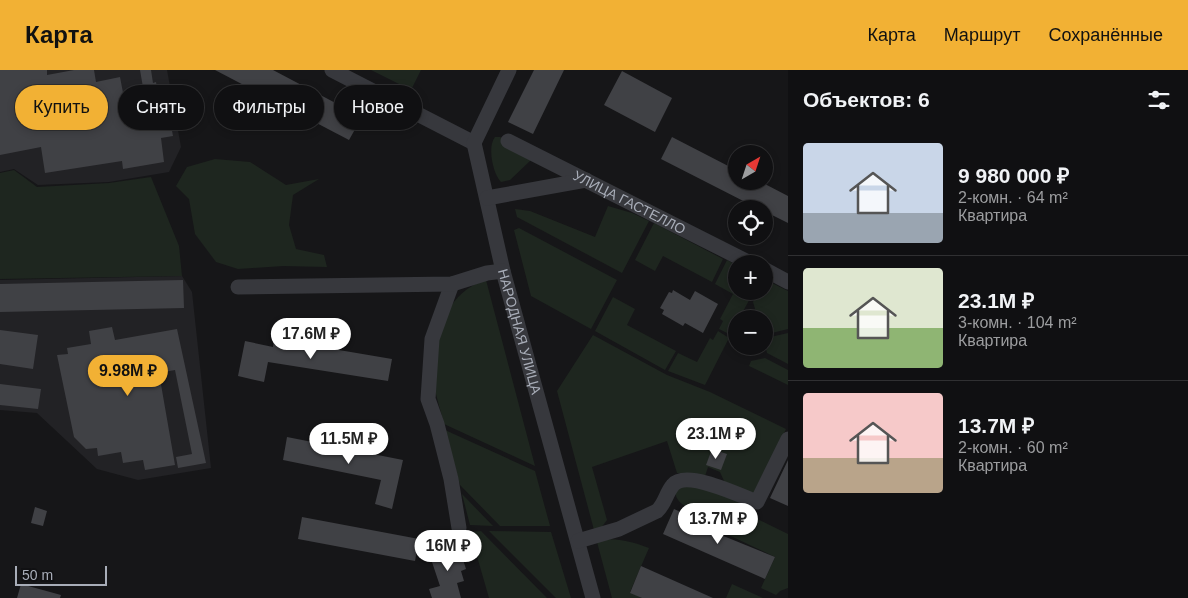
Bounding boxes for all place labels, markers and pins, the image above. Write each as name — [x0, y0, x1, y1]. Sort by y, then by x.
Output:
pin: 17.6M ₽ — [265, 318, 357, 360]
pin: 9.98M ₽ — [82, 354, 174, 397]
pin: 23.1M ₽ — [670, 418, 762, 460]
pin: 11.5M ₽ — [303, 422, 395, 465]
pin: 13.7M ₽ — [672, 502, 764, 545]
pin: 16M ₽ — [413, 530, 483, 572]

